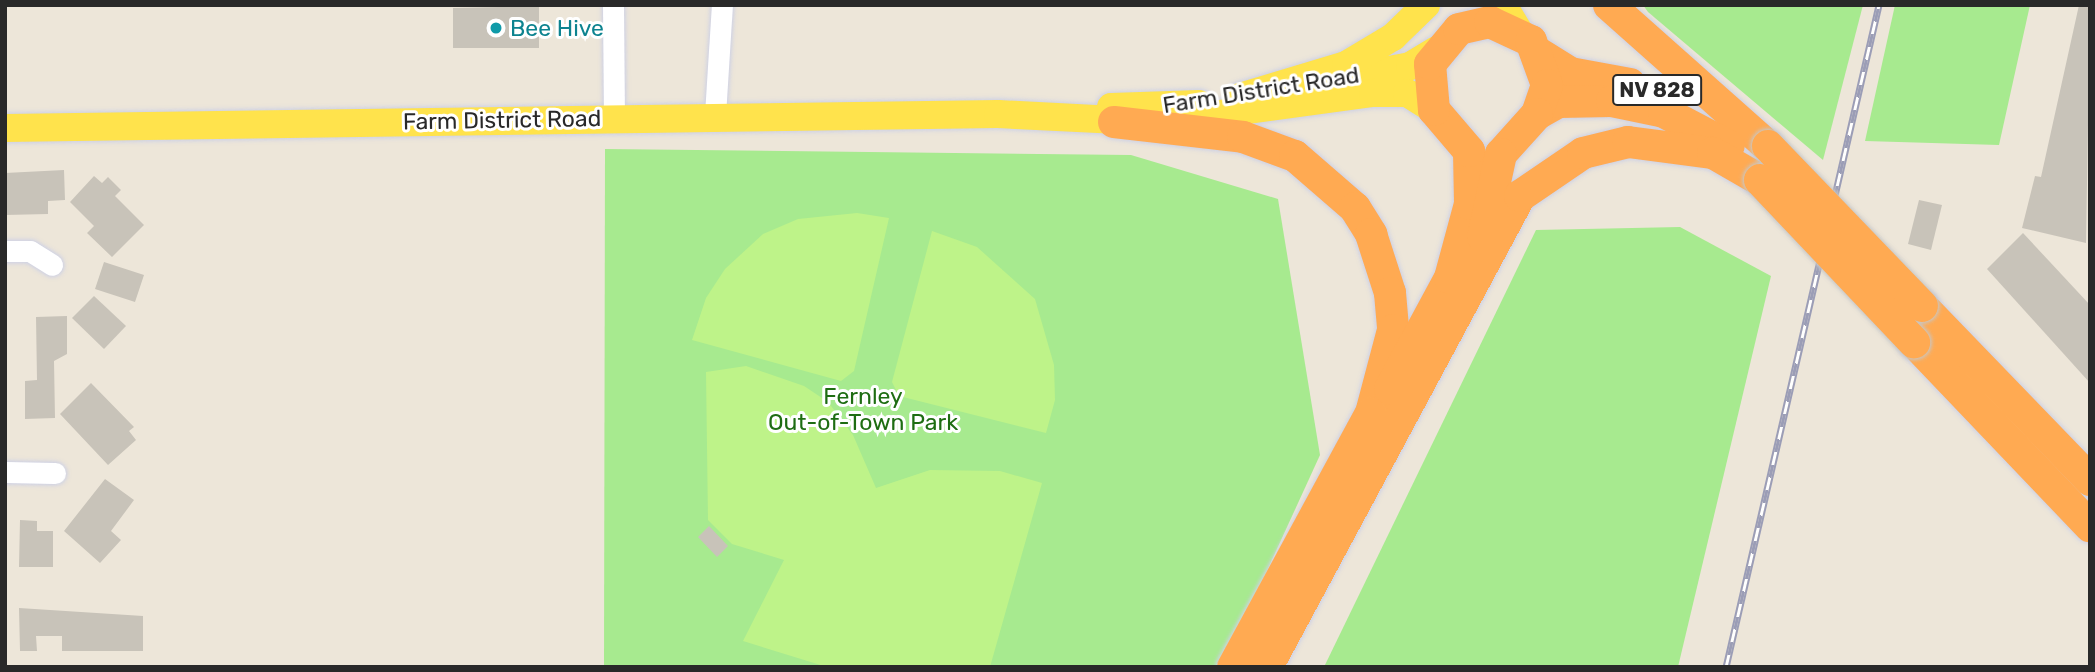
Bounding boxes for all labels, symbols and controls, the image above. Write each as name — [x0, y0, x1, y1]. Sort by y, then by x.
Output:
place label: Bee Hive — [510, 14, 604, 42]
marker: Bee Hive — [488, 20, 504, 36]
street label: Farm District Road — [1161, 61, 1361, 119]
road number: NV 828 — [1612, 72, 1702, 108]
street label: Farm District Road — [403, 104, 601, 136]
park label: Fernley Out-of-Town Park — [768, 382, 958, 436]

